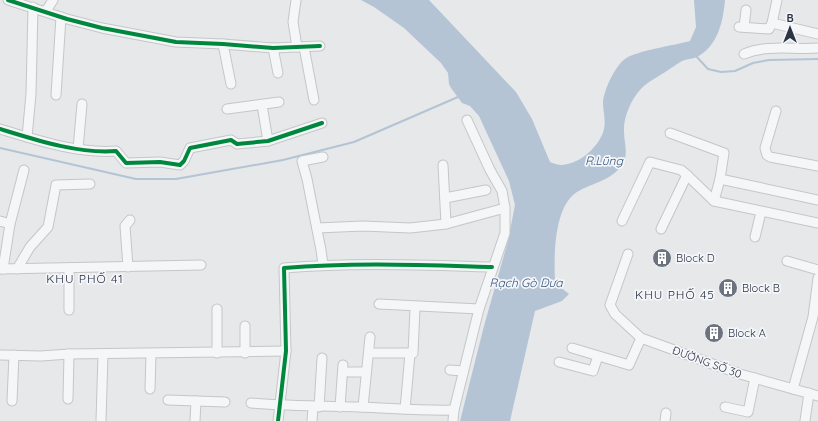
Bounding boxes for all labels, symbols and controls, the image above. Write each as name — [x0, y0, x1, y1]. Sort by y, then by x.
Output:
north arrow — [770, 8, 810, 48]
text: B — [786, 11, 794, 25]
water label: R.Lũng — [585, 153, 624, 168]
building icon: Block D — [651, 247, 673, 269]
place label: Block D — [676, 251, 715, 265]
district label: KHU PHỐ 41 — [46, 271, 124, 286]
water label: Rạch Gò Dưa — [489, 275, 563, 290]
building icon: Block B — [717, 277, 739, 299]
place label: Block B — [742, 281, 780, 295]
district label: KHU PHỐ 45 — [635, 287, 715, 302]
building icon: Block A — [703, 322, 725, 344]
place label: Block A — [728, 326, 766, 340]
street label: ĐƯỜNG SỐ 30 — [670, 343, 744, 381]

